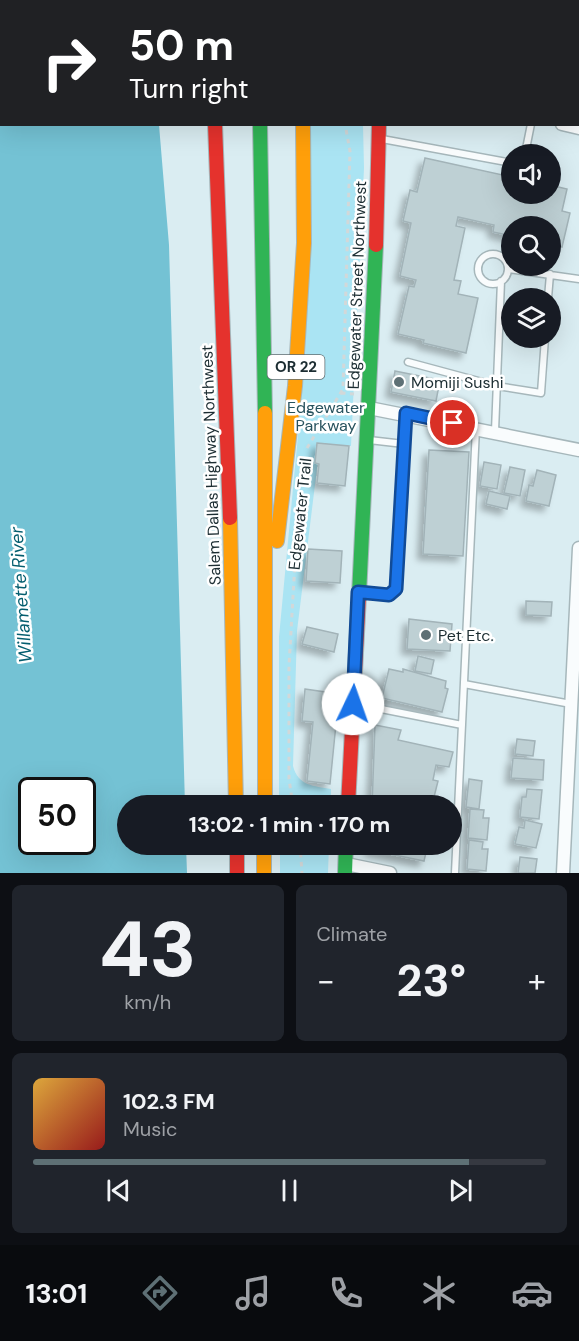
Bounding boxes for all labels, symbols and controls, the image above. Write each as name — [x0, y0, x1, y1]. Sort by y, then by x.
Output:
text: 50 m — [129, 18, 234, 73]
icon: right — [30, 24, 108, 102]
text: Turn right — [129, 71, 249, 106]
map controls — [501, 144, 561, 348]
button: sound — [501, 144, 561, 204]
street label: Edgewater Street Northwest — [343, 180, 371, 390]
button: search — [501, 216, 561, 276]
button: layers — [501, 288, 561, 348]
street label: Salem Dallas Highway Northwest — [196, 345, 226, 585]
road number: OR 22 — [268, 355, 324, 379]
place label: Momiji Sushi — [411, 372, 504, 393]
marker: Momiji Sushi — [392, 375, 406, 389]
park label: Edgewater Parkway — [287, 397, 365, 436]
pin — [427, 397, 478, 448]
icon: arrive — [436, 406, 469, 439]
street label: Edgewater Trail — [284, 457, 316, 571]
water label: Willamette River — [4, 525, 38, 664]
place label: Pet Etc. — [438, 625, 494, 646]
marker: Pet Etc. — [419, 628, 433, 642]
position arrow — [321, 672, 385, 736]
speed limit sign: 50 — [18, 777, 96, 855]
text: 13:02 · 1 min · 170 m — [189, 810, 390, 839]
text: 43 — [99, 899, 197, 1000]
text: Climate — [317, 921, 387, 947]
text: 23° — [397, 951, 466, 1010]
text: − — [317, 959, 335, 1002]
text: + — [528, 959, 546, 1002]
text: km/h — [124, 989, 171, 1015]
text: 102.3 FM — [123, 1087, 215, 1116]
text: Music — [123, 1116, 178, 1142]
icon: previous — [102, 1174, 135, 1207]
icon: pause — [273, 1174, 306, 1207]
icon: next — [444, 1174, 477, 1207]
icon: directions — [139, 1272, 181, 1314]
icon: music — [232, 1272, 274, 1314]
icon: phone — [325, 1272, 367, 1314]
icon: climate — [418, 1272, 460, 1314]
icon: car — [511, 1272, 553, 1314]
text: 13:01 — [26, 1276, 87, 1311]

